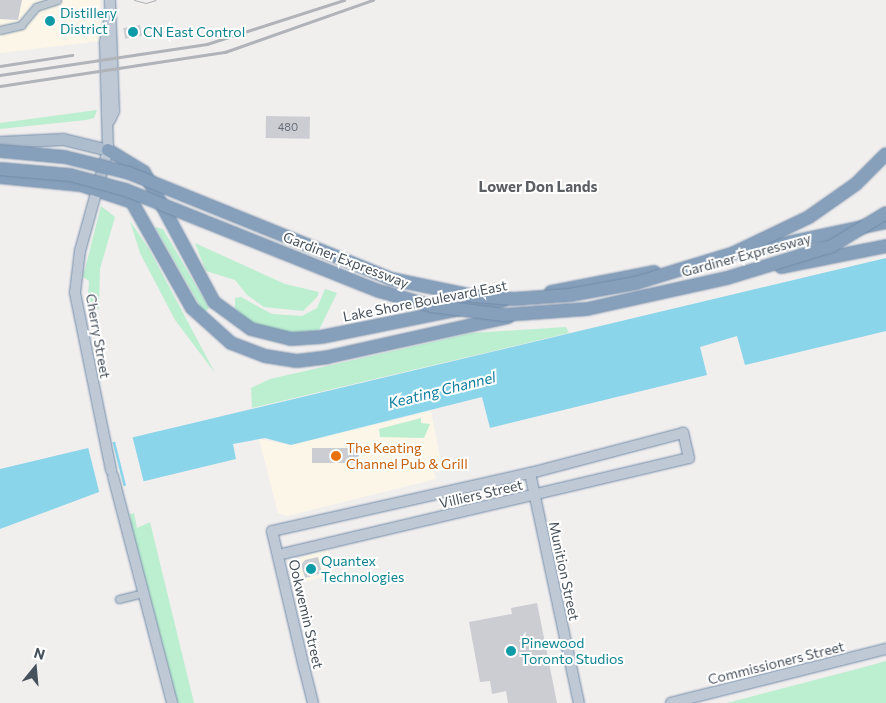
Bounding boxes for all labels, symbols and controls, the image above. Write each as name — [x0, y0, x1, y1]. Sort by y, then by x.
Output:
place label: Distillery District — [60, 5, 117, 38]
marker: Distillery District — [44, 15, 56, 27]
place label: CN East Control — [143, 24, 245, 40]
marker: CN East Control — [127, 26, 139, 38]
house number: 480 — [278, 120, 298, 134]
district label: Lower Don Lands — [478, 178, 598, 196]
street label: Gardiner Expressway — [281, 228, 411, 292]
street label: Gardiner Expressway — [680, 230, 812, 280]
street label: Lake Shore Boulevard East — [342, 277, 508, 325]
street label: Cherry Street — [82, 292, 114, 380]
water label: Keating Channel — [386, 368, 498, 412]
place label: The Keating Channel Pub & Grill — [346, 440, 468, 472]
marker: The Keating Channel Pub & Grill — [330, 450, 342, 462]
street label: Villiers Street — [438, 476, 524, 512]
street label: Munition Street — [545, 520, 583, 622]
place label: Quantex Technologies — [321, 553, 404, 586]
street label: Ookwemin Street — [285, 558, 327, 670]
marker: Quantex Technologies — [305, 563, 317, 575]
place label: Pinewood Toronto Studios — [521, 635, 624, 668]
street label: Commissioners Street — [706, 638, 846, 688]
north arrow — [10, 643, 60, 693]
text: N — [32, 644, 47, 663]
marker: Pinewood Toronto Studios — [505, 645, 517, 657]

